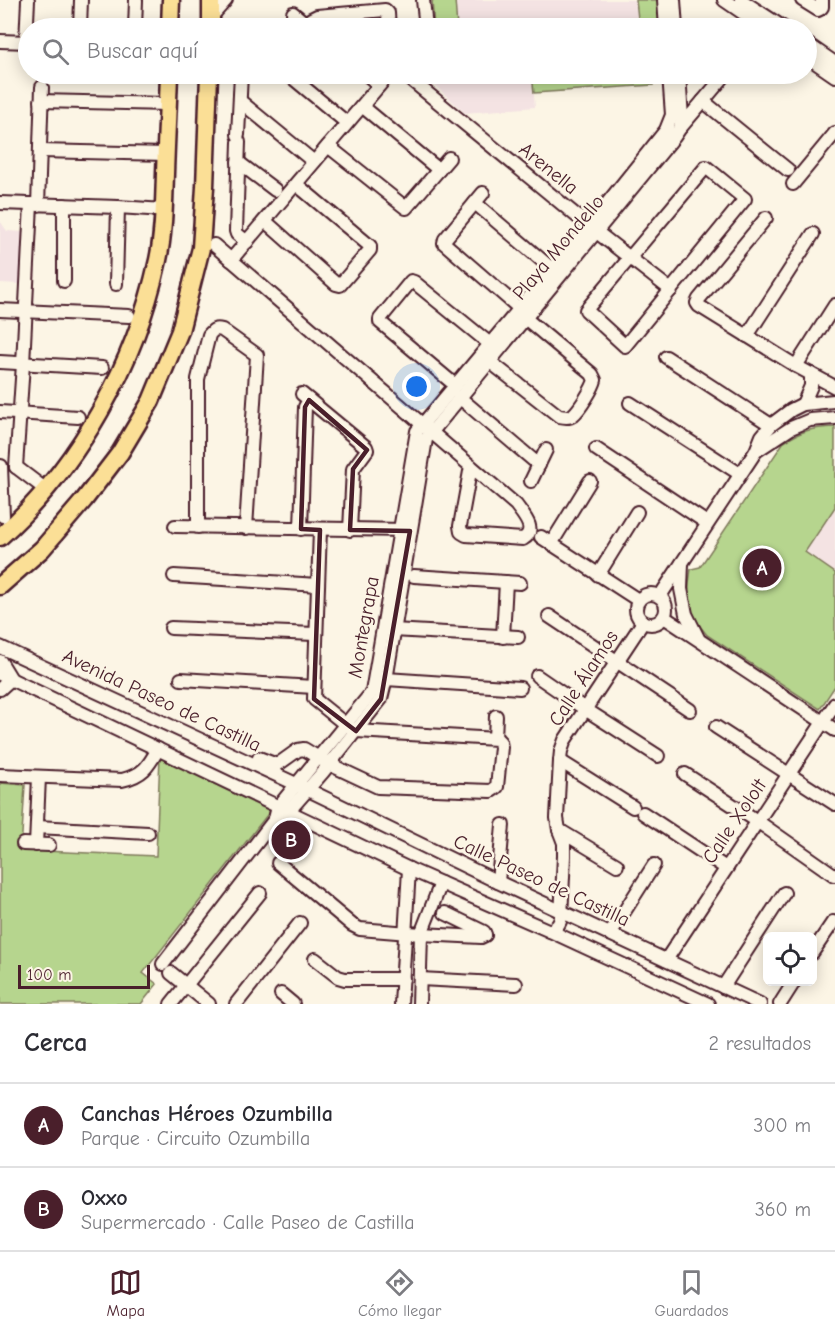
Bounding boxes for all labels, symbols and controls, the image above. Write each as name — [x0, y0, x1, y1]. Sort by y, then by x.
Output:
search box — [18, 18, 817, 84]
icon: search — [39, 35, 72, 68]
text: Buscar aquí — [87, 38, 198, 64]
street label: Arenella — [514, 138, 583, 199]
street label: Playa Mondello — [508, 190, 609, 304]
your location — [402, 372, 431, 401]
pin: A — [742, 546, 782, 590]
street label: Montegrapa — [343, 574, 384, 680]
street label: Calle Álamos — [543, 625, 623, 731]
street label: Avenida Paseo de Castilla — [59, 644, 265, 757]
street label: Calle Xololt — [698, 773, 772, 868]
pin: B — [272, 818, 310, 862]
street label: Calle Paseo de Castilla — [450, 829, 634, 931]
map controls — [763, 932, 817, 986]
button: locate — [763, 932, 817, 986]
scale bar — [18, 962, 150, 990]
text: 100 m — [27, 966, 71, 984]
text: Cerca — [24, 1028, 88, 1058]
text: 2 resultados — [709, 1032, 811, 1055]
text: Canchas Héroes Ozumbilla — [81, 1101, 333, 1127]
text: A — [38, 1114, 49, 1137]
text: 300 m — [753, 1114, 811, 1137]
text: Parque · Circuito Ozumbilla — [81, 1127, 310, 1150]
text: Oxxo — [81, 1185, 128, 1211]
text: B — [37, 1198, 50, 1221]
text: 360 m — [755, 1198, 811, 1221]
text: Supermercado · Calle Paseo de Castilla — [81, 1211, 415, 1234]
tab: Mapa — [107, 1266, 145, 1320]
tab: Cómo llegar — [358, 1266, 441, 1320]
tab: Guardados — [654, 1266, 728, 1320]

